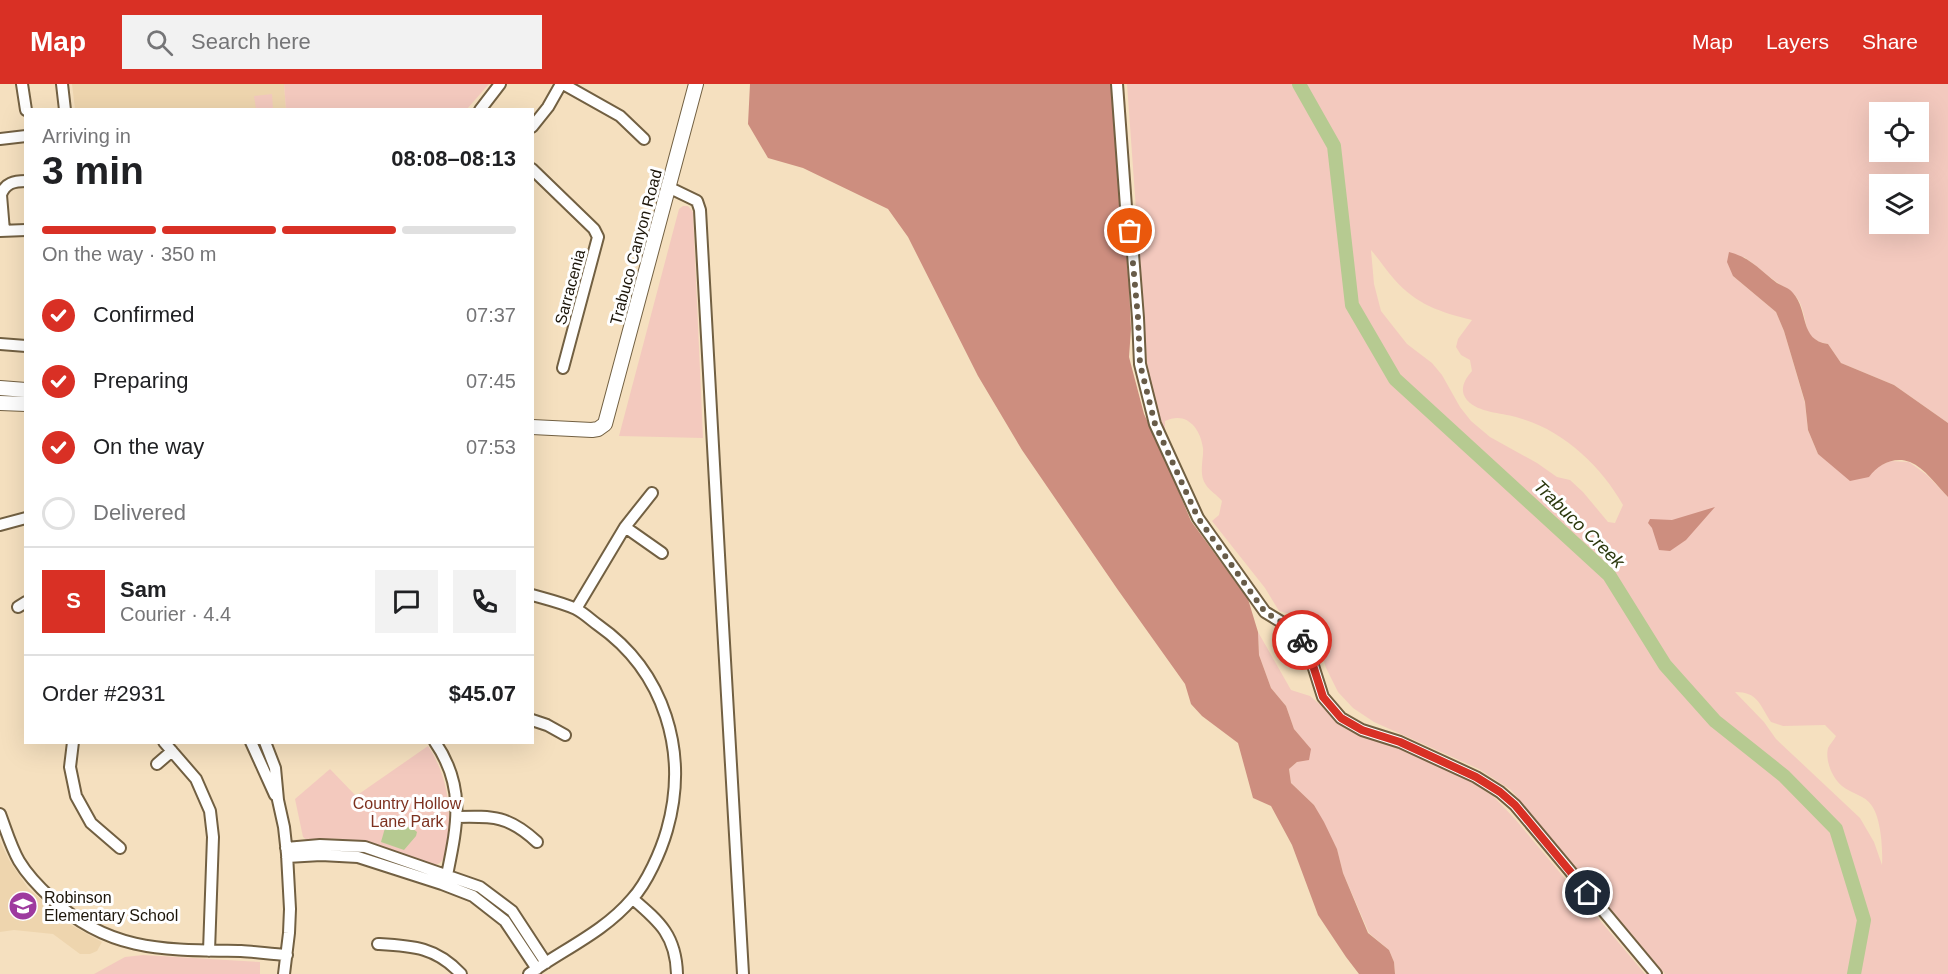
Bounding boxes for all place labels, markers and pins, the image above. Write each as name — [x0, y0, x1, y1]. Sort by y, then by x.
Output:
pin — [1104, 205, 1155, 256]
pin — [1562, 867, 1613, 918]
place label: Robinson Elementary School — [44, 889, 178, 924]
school or university icon: Robinson Elementary School — [7, 890, 39, 922]

